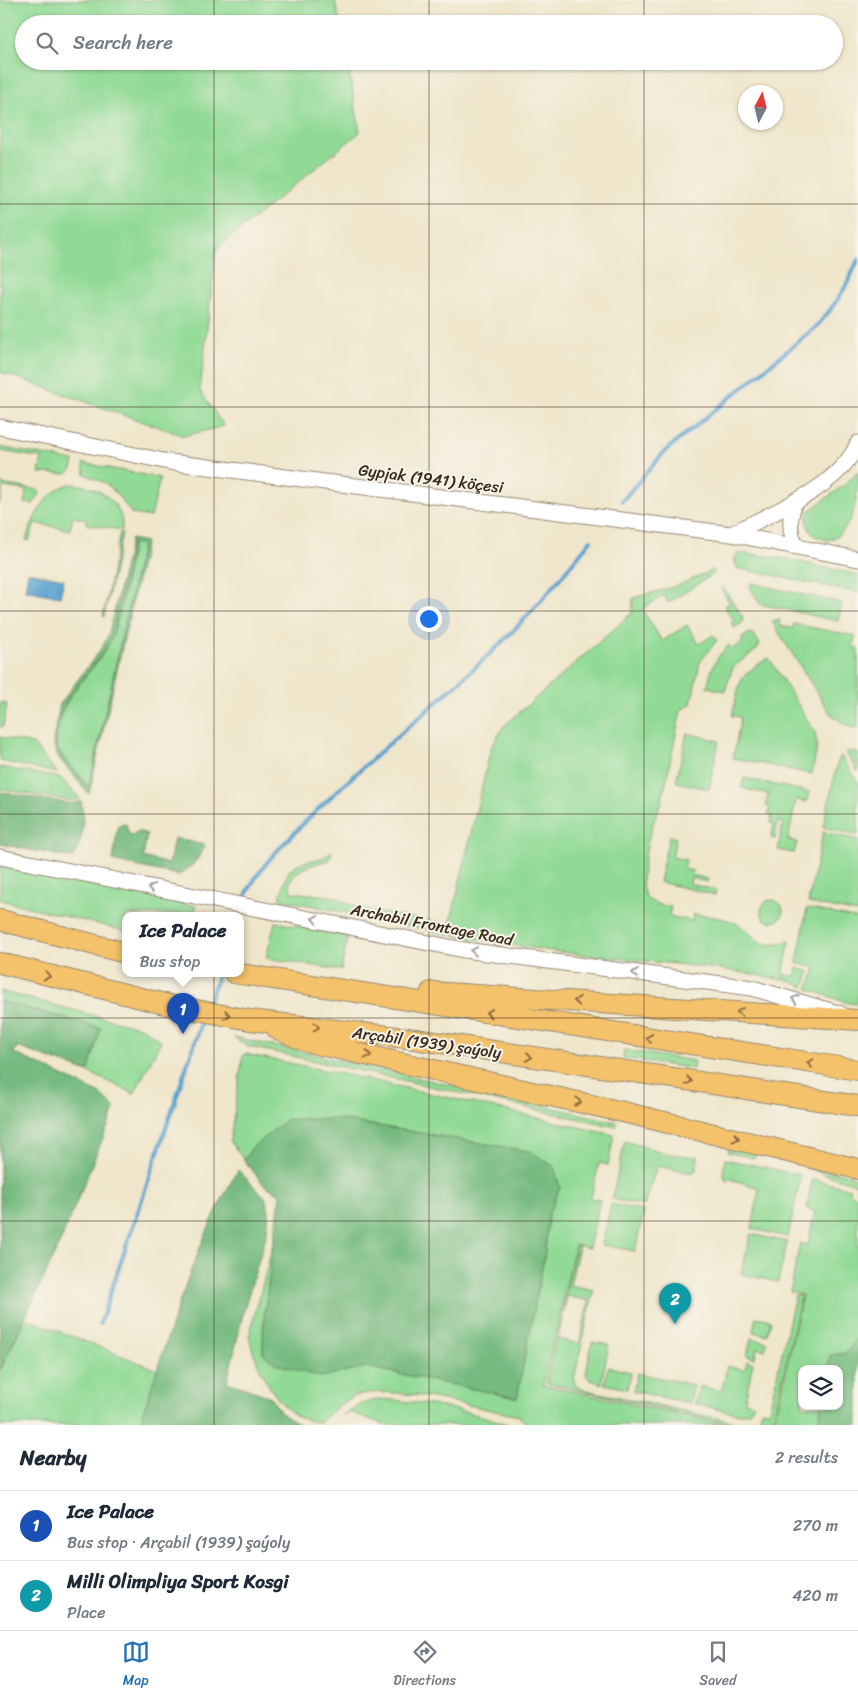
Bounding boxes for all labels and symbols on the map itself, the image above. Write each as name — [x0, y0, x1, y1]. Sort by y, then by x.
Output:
north arrow — [738, 85, 783, 130]
street label: Gypjak (1941) köçesi — [357, 455, 506, 502]
your location — [416, 606, 442, 632]
one-way arrow — [146, 883, 155, 893]
street label: Archabil Frontage Road — [347, 894, 517, 955]
one-way arrow — [310, 914, 319, 925]
one-way arrow — [469, 946, 477, 957]
one-way arrow — [631, 968, 639, 979]
one-way arrow — [42, 971, 51, 981]
pin: 1 — [167, 993, 199, 1034]
one-way arrow — [791, 995, 800, 1005]
one-way arrow — [573, 996, 581, 1007]
one-way arrow — [735, 1007, 743, 1018]
one-way arrow — [484, 1008, 493, 1018]
one-way arrow — [222, 1010, 231, 1020]
street label: Arçabil (1939) şaýoly — [350, 1018, 504, 1067]
one-way arrow — [312, 1021, 320, 1032]
one-way arrow — [645, 1033, 653, 1044]
one-way arrow — [363, 1049, 372, 1060]
one-way arrow — [524, 1051, 533, 1061]
one-way arrow — [805, 1058, 813, 1069]
one-way arrow — [686, 1075, 694, 1086]
one-way arrow — [573, 1096, 582, 1107]
one-way arrow — [731, 1132, 740, 1143]
pin: 2 — [659, 1283, 691, 1324]

